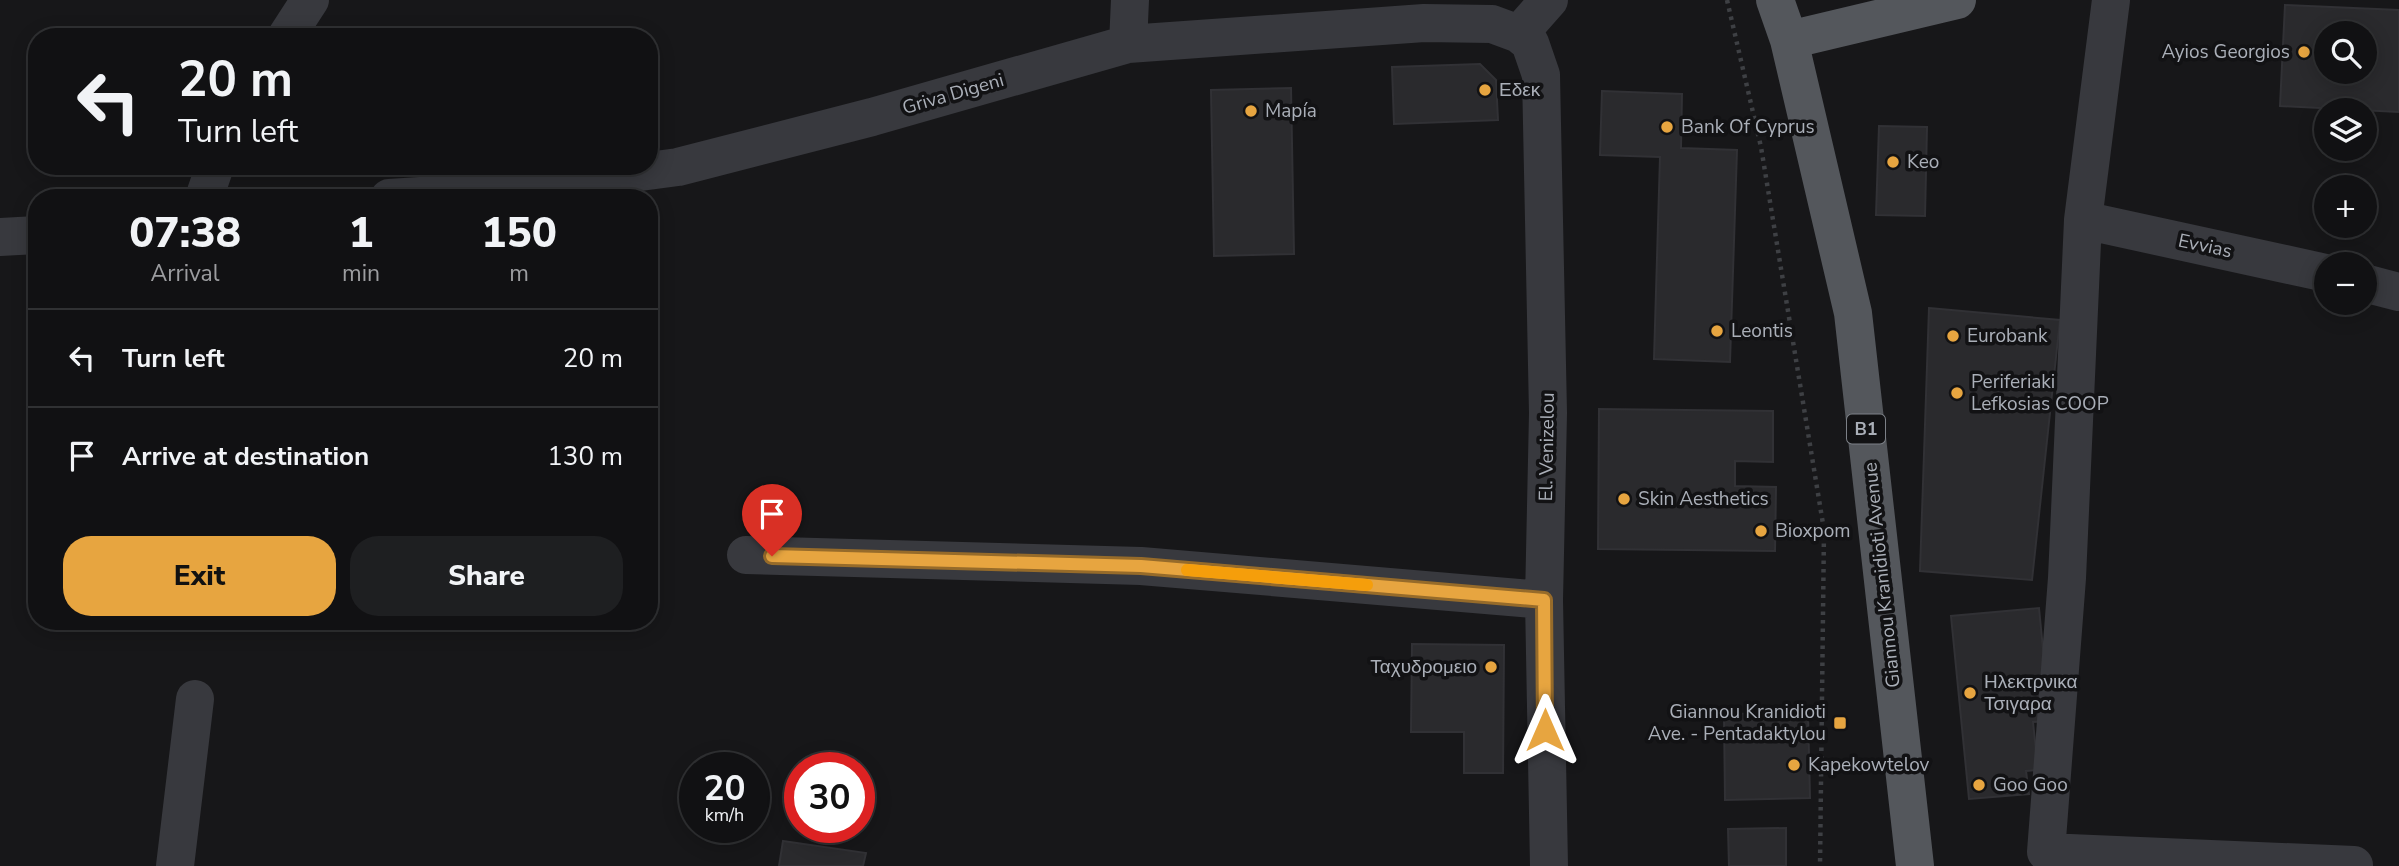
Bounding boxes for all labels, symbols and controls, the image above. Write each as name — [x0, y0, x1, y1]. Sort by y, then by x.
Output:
map controls — [2314, 21, 2377, 315]
button: search — [2314, 21, 2377, 84]
place label: Ayios Georgios — [2161, 39, 2290, 65]
marker: Ayios Georgios — [2296, 44, 2312, 60]
text: 20 m — [178, 46, 293, 113]
icon: left — [63, 56, 154, 147]
street label: Griva Digeni — [899, 67, 1007, 121]
place label: Εδεκ — [1499, 77, 1541, 103]
marker: Εδεκ — [1477, 82, 1493, 98]
place label: Mapía — [1265, 98, 1317, 124]
button: layers — [2314, 98, 2377, 161]
marker: Mapía — [1243, 103, 1259, 119]
text: Turn left — [178, 110, 298, 153]
place label: Bank Of Cyprus — [1681, 114, 1815, 140]
marker: Bank Of Cyprus — [1659, 119, 1675, 135]
place label: Keo — [1907, 149, 1939, 175]
marker: Keo — [1885, 154, 1901, 170]
button: + — [2314, 175, 2377, 238]
text: 07:38 — [129, 205, 241, 262]
text: 1 — [348, 205, 374, 262]
text: 150 — [481, 205, 557, 262]
street label: Evvias — [2176, 228, 2234, 264]
button: − — [2314, 252, 2377, 315]
text: Arrival — [150, 258, 220, 289]
text: min — [342, 258, 380, 289]
text: m — [509, 258, 529, 289]
place label: Leontis — [1731, 318, 1793, 344]
marker: Leontis — [1709, 323, 1725, 339]
place label: Eurobank — [1967, 323, 2048, 349]
marker: Eurobank — [1945, 328, 1961, 344]
icon: left — [63, 339, 101, 377]
text: Turn left — [122, 341, 225, 376]
text: 20 m — [563, 341, 623, 376]
place label: Periferiaki Lefkosias COOP — [1971, 369, 2109, 417]
marker: Periferiaki Lefkosias COOP — [1949, 385, 1965, 401]
street label: El. Venizelou — [1533, 392, 1561, 502]
road number: B1 — [1847, 414, 1885, 444]
icon: arrive — [63, 437, 101, 475]
text: Arrive at destination — [122, 439, 369, 474]
text: 130 m — [547, 439, 623, 474]
street label: Giannou Kranidioti Avenue — [1857, 461, 1907, 689]
pin — [742, 484, 802, 556]
place label: Skin Aesthetics — [1638, 486, 1769, 512]
marker: Skin Aesthetics — [1616, 491, 1632, 507]
icon: arrive — [753, 495, 791, 533]
place label: Bioxpom — [1775, 518, 1850, 544]
marker: Bioxpom — [1753, 523, 1769, 539]
button: Exit — [63, 536, 336, 616]
button: Share — [350, 536, 623, 616]
place label: Ταχυδρομειο — [1370, 654, 1477, 680]
marker: Ταχυδρομειο — [1483, 659, 1499, 675]
place label: Ηλεκτρνικα Τσιγαρα — [1984, 669, 2077, 717]
marker: Ηλεκτρνικα Τσιγαρα — [1962, 685, 1978, 701]
position arrow — [1508, 693, 1582, 767]
place label: Giannou Kranidioti Ave. - Pentadaktylou — [1648, 699, 1826, 747]
marker: Giannou Kranidioti Ave. - Pentadaktylou — [1832, 715, 1848, 731]
speed limit sign: 30 — [784, 752, 875, 843]
place label: Kapekowtelov — [1808, 752, 1930, 778]
marker: Kapekowtelov — [1786, 757, 1802, 773]
text: 20 — [703, 765, 746, 812]
place label: Goo Goo — [1993, 772, 2068, 798]
marker: Goo Goo — [1971, 777, 1987, 793]
text: km/h — [705, 803, 744, 827]

